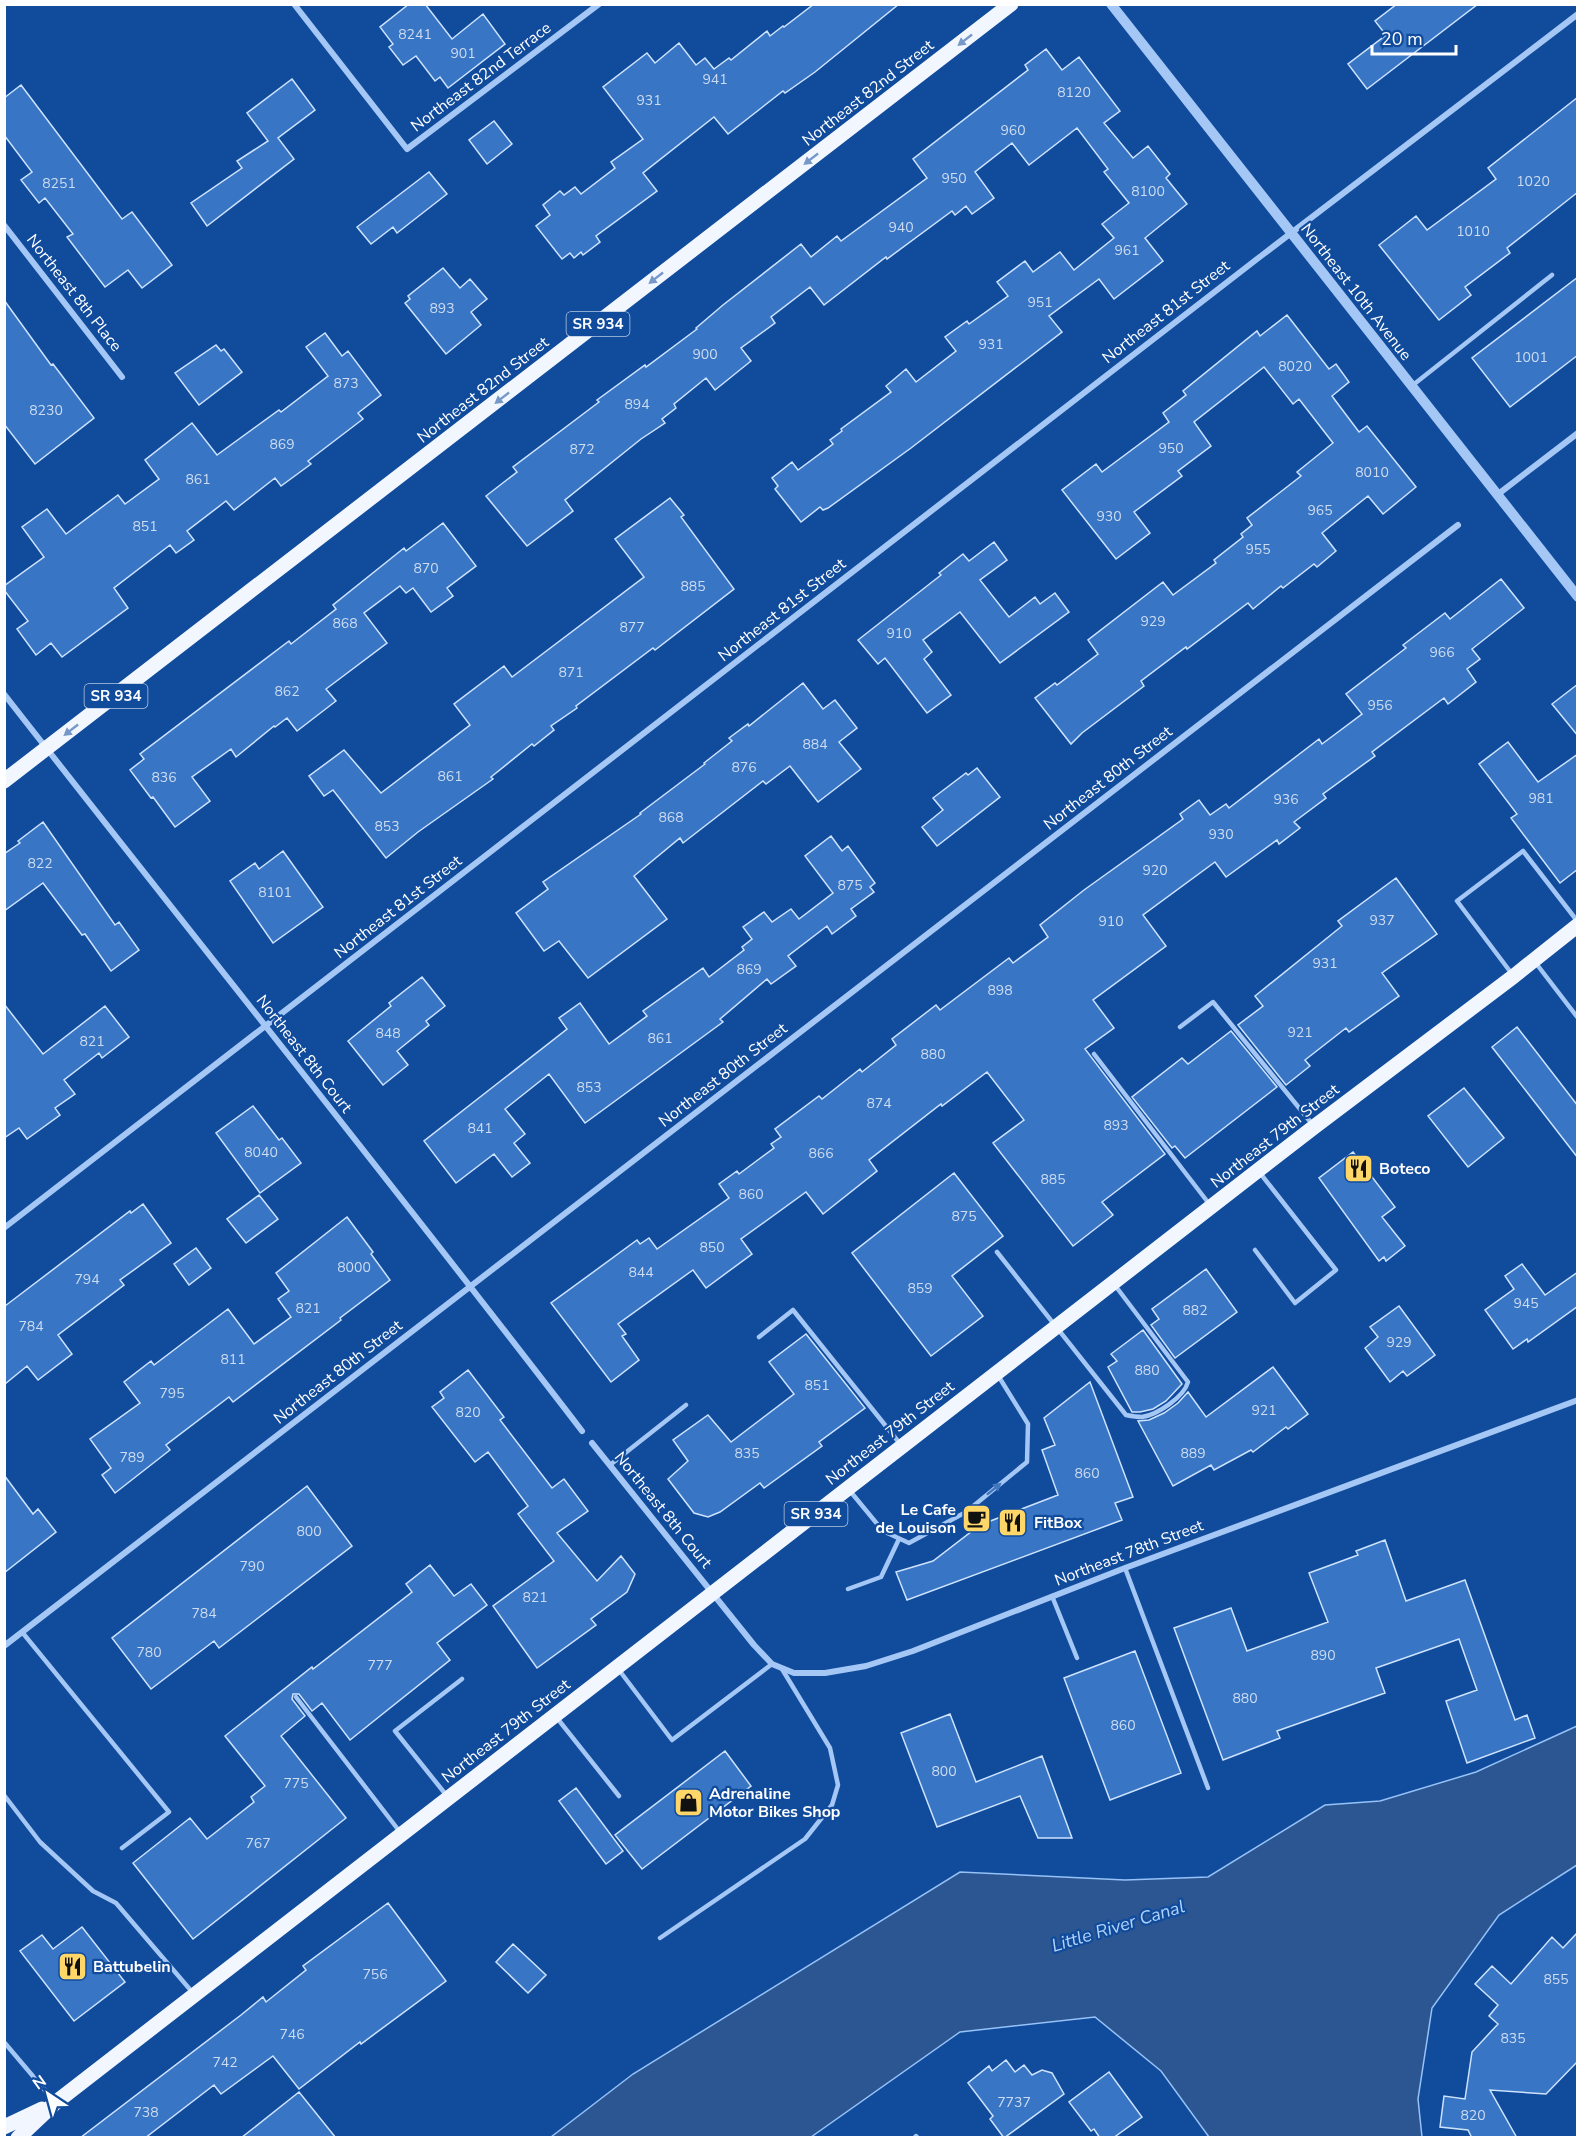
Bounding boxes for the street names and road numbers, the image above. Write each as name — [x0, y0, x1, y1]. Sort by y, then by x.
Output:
street label: Northeast 82nd Terrace — [406, 17, 556, 137]
street label: Northeast 82nd Street — [798, 34, 939, 151]
street label: Northeast 10th Avenue — [1296, 219, 1416, 365]
street label: Northeast 8th Place — [21, 230, 127, 356]
street label: Northeast 81st Street — [1098, 255, 1235, 369]
road number: SR 934 — [566, 312, 630, 336]
street label: Northeast 82nd Street — [413, 331, 554, 448]
street label: Northeast 81st Street — [714, 553, 851, 667]
road number: SR 934 — [84, 684, 148, 708]
street label: Northeast 80th Street — [1039, 721, 1177, 835]
street label: Northeast 81st Street — [330, 850, 467, 964]
street label: Northeast 8th Court — [251, 990, 357, 1118]
street label: Northeast 80th Street — [654, 1018, 792, 1132]
street label: Northeast 79th Street — [1206, 1079, 1344, 1193]
street label: Northeast 80th Street — [269, 1315, 407, 1429]
street label: Northeast 79th Street — [821, 1376, 959, 1490]
street label: Northeast 8th Court — [609, 1447, 717, 1573]
road number: SR 934 — [784, 1502, 848, 1526]
street label: Northeast 78th Street — [1052, 1514, 1207, 1592]
street label: Northeast 79th Street — [437, 1674, 575, 1788]

